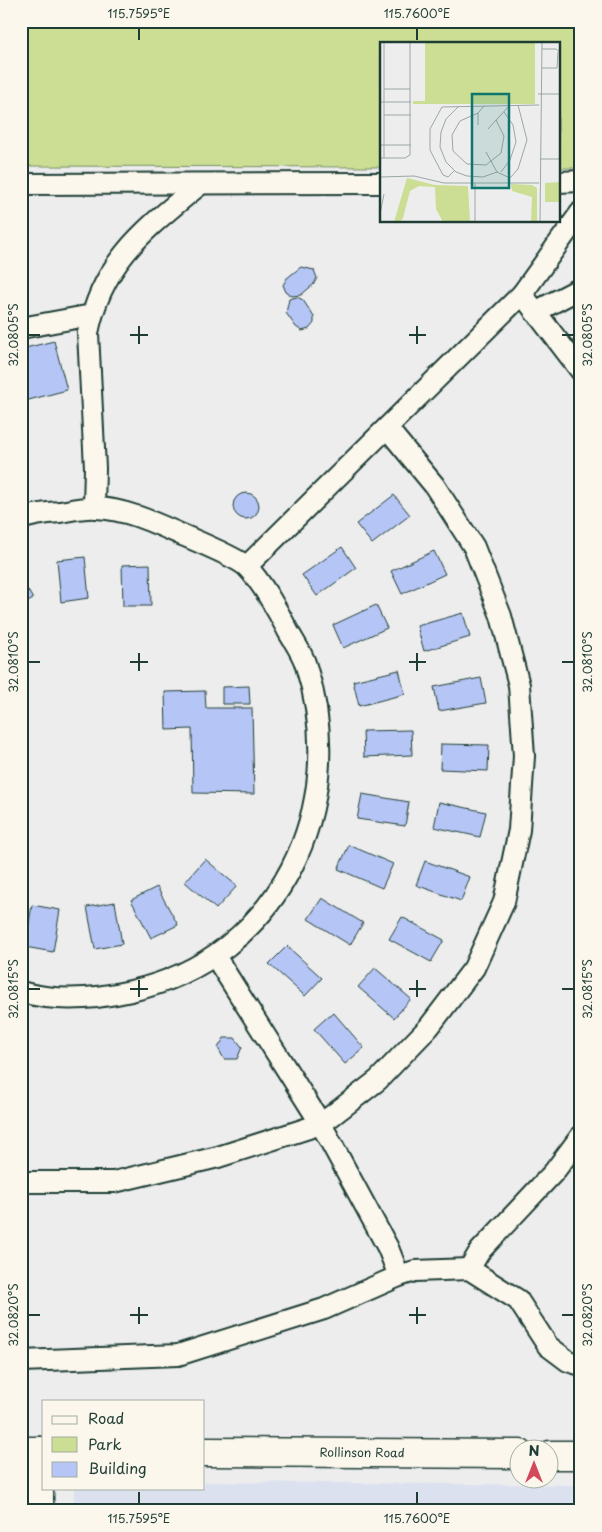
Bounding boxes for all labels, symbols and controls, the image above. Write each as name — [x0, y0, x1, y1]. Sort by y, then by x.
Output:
text: 115.7595°E — [108, 4, 170, 22]
text: 115.7600°E — [384, 4, 450, 22]
inset map — [380, 42, 560, 222]
text: 32.0805°S — [4, 303, 22, 367]
text: 32.0805°S — [578, 303, 596, 367]
text: 32.0810°S — [4, 631, 22, 693]
text: 32.0810°S — [578, 631, 596, 693]
text: 32.0815°S — [4, 959, 22, 1019]
text: 32.0815°S — [578, 959, 596, 1019]
text: 32.0820°S — [4, 1283, 22, 1347]
text: 32.0820°S — [578, 1283, 596, 1347]
legend — [42, 1400, 205, 1490]
text: Road — [88, 1406, 124, 1429]
text: Park — [88, 1432, 122, 1455]
north arrow — [510, 1440, 560, 1490]
text: N — [528, 1440, 540, 1461]
street label: Rollinson Road — [319, 1443, 405, 1461]
text: Building — [88, 1456, 147, 1479]
text: 115.7595°E — [108, 1509, 170, 1527]
text: 115.7600°E — [384, 1509, 450, 1527]

